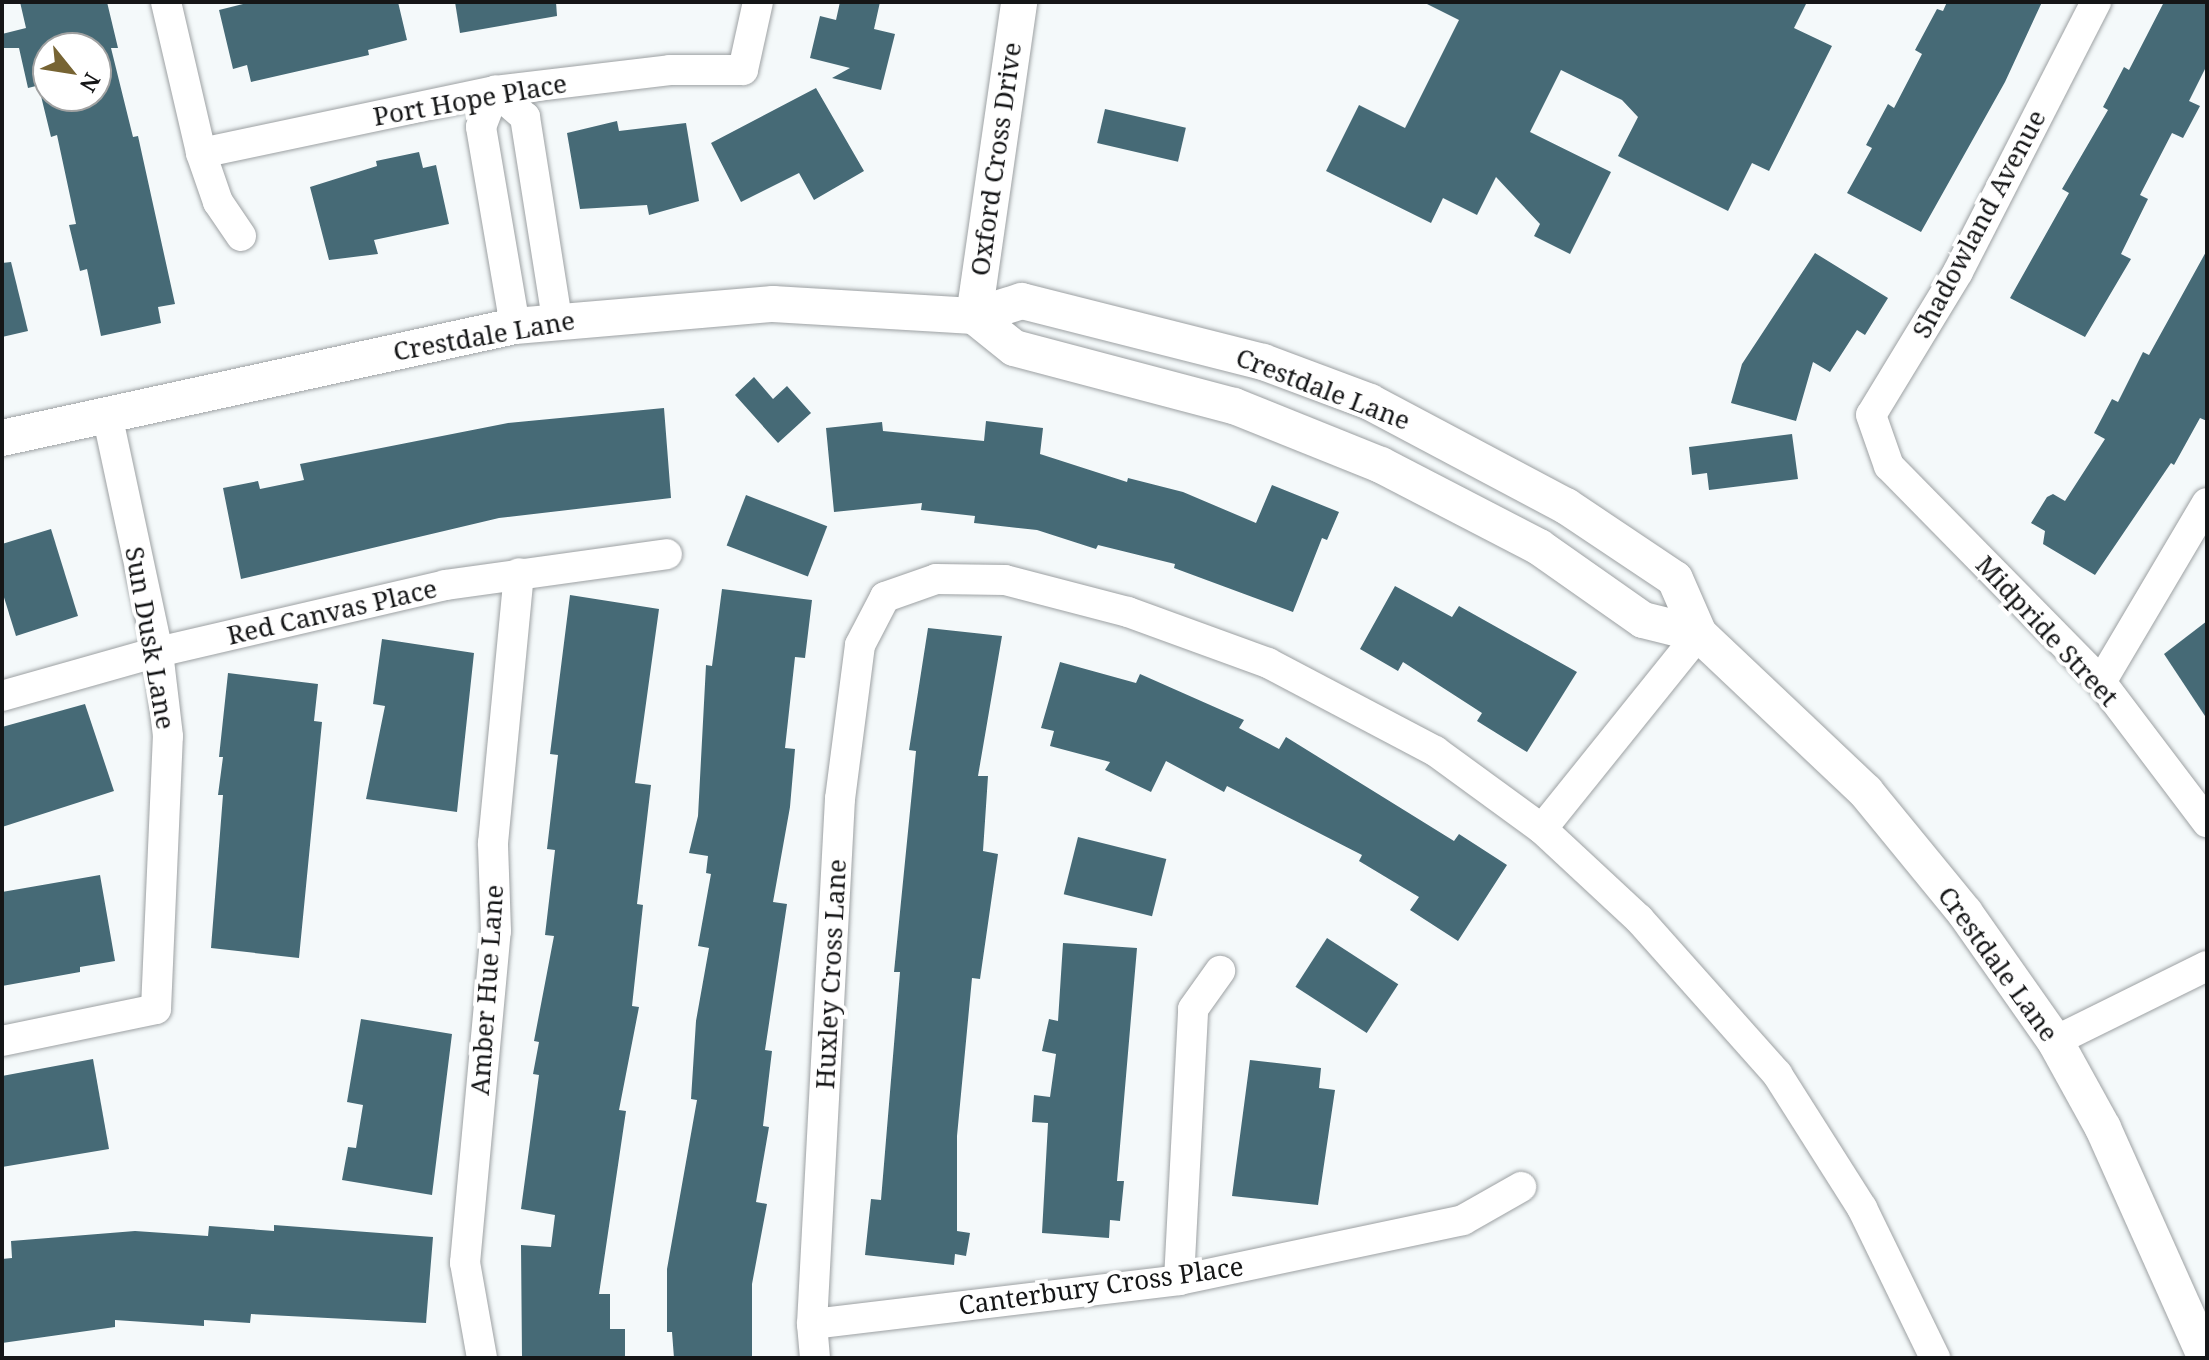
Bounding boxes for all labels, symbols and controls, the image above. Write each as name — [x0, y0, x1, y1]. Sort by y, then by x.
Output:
north arrow — [32, 32, 112, 112]
street label: Oxford Cross Drive — [964, 40, 1028, 278]
text: N — [74, 68, 108, 98]
street label: Port Hope Place — [371, 68, 569, 132]
street label: Shadowland Avenue — [1906, 105, 2052, 343]
street label: Crestdale Lane — [391, 305, 577, 367]
street label: Crestdale Lane — [1232, 341, 1414, 437]
street label: Sun Dusk Lane — [119, 544, 181, 732]
street label: Midpride Street — [1969, 549, 2125, 713]
street label: Red Canvas Place — [224, 573, 440, 651]
street label: Huxley Cross Lane — [809, 858, 853, 1090]
street label: Crestdale Lane — [1931, 880, 2065, 1048]
street label: Amber Hue Lane — [464, 884, 510, 1096]
street label: Canterbury Cross Place — [957, 1251, 1245, 1321]

